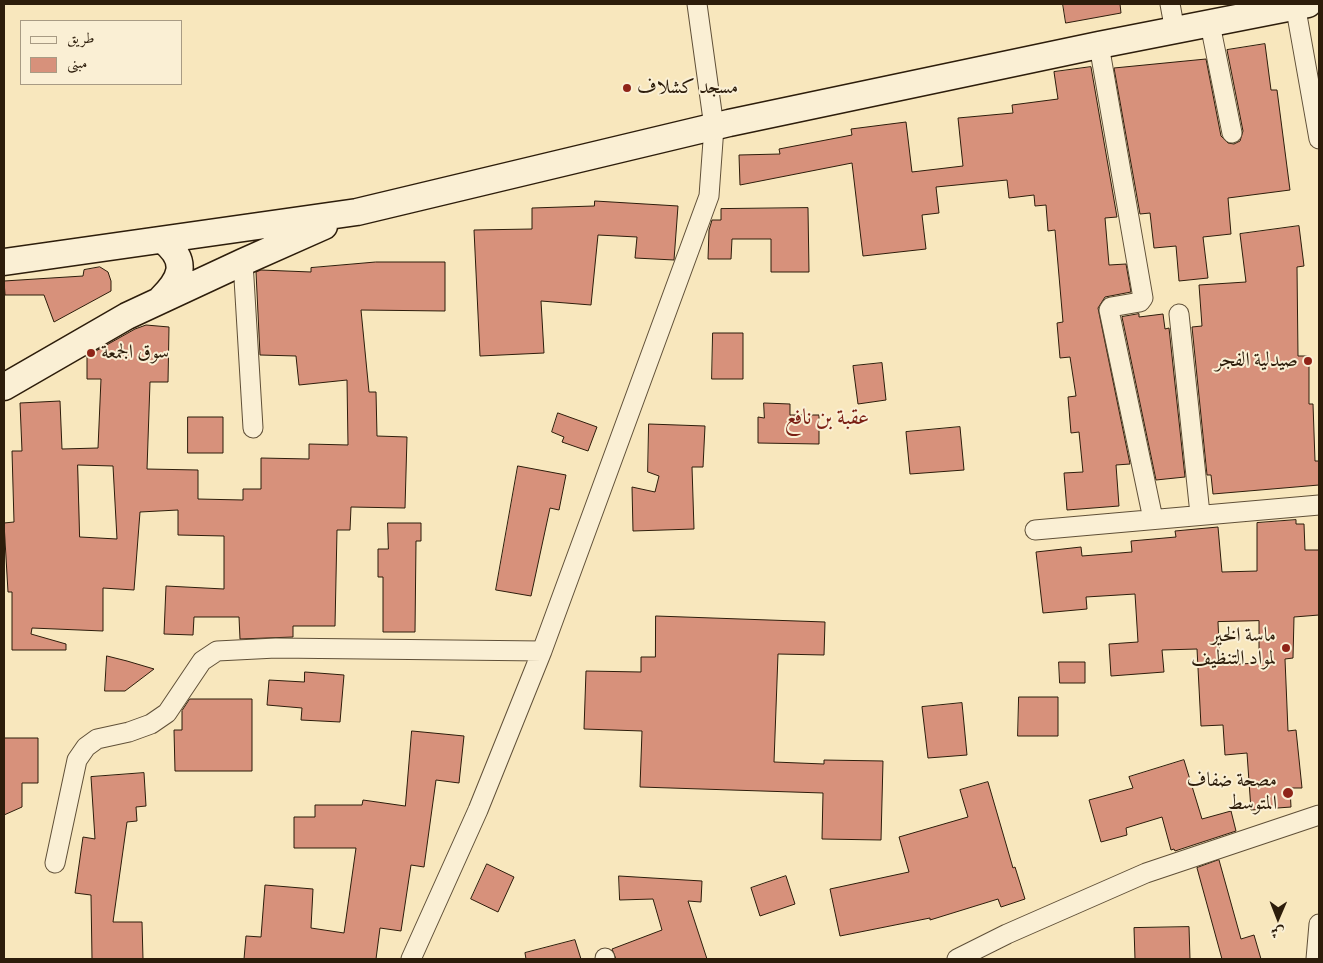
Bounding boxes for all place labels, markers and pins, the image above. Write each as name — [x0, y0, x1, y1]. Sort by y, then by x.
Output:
place label: مسجد كشلاف — [637, 76, 738, 100]
marker: مسجد كشلاف — [621, 82, 633, 94]
place label: سوق الجمعة — [101, 341, 169, 365]
marker: سوق الجمعة — [85, 347, 97, 359]
place label: صيدلية الفجر — [1215, 349, 1298, 373]
marker: صيدلية الفجر — [1302, 355, 1314, 367]
place label: ماسة الخير لمواد التنظيف — [1191, 624, 1276, 671]
marker: ماسة الخير لمواد التنظيف — [1280, 642, 1292, 654]
place label: مصحة ضفاف المتوسط — [1187, 769, 1277, 816]
marker: مصحة ضفاف المتوسط — [1281, 786, 1295, 800]

